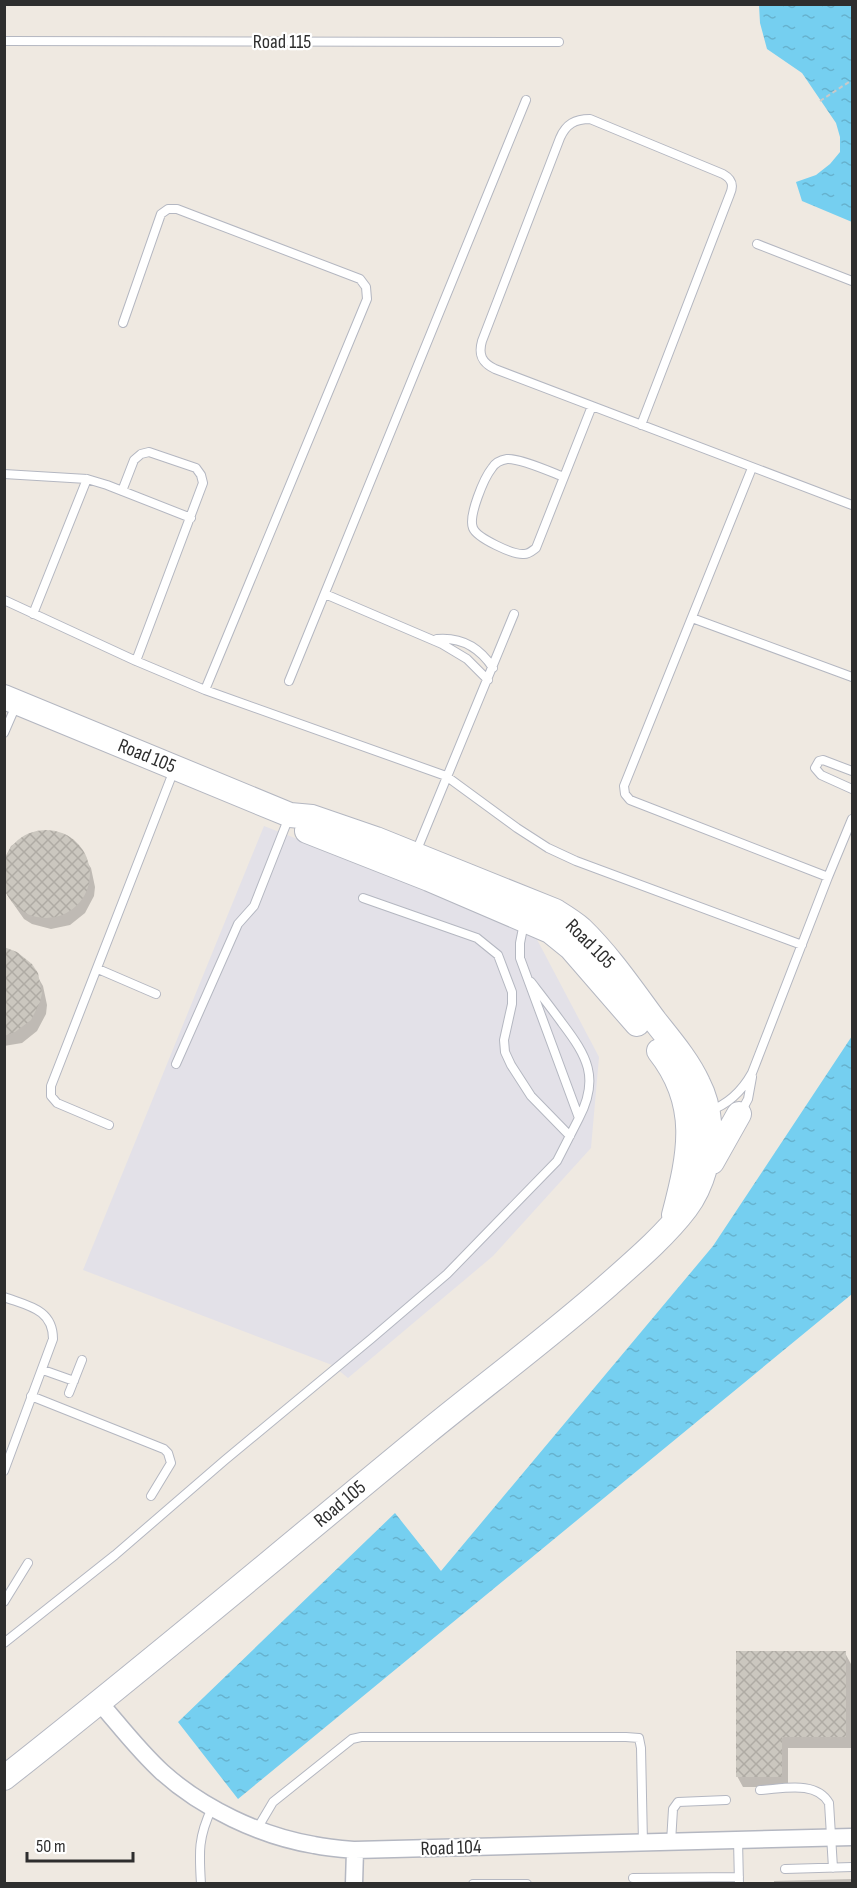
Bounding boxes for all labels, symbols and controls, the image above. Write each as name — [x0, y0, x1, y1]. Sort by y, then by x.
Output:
street label: Road 115 — [253, 30, 311, 54]
street label: Road 105 — [114, 734, 180, 778]
street label: Road 105 — [560, 914, 620, 974]
street label: Road 105 — [309, 1475, 371, 1533]
scale bar — [27, 1825, 134, 1863]
street label: Road 104 — [420, 1835, 482, 1861]
text: 50 m — [36, 1836, 66, 1857]

